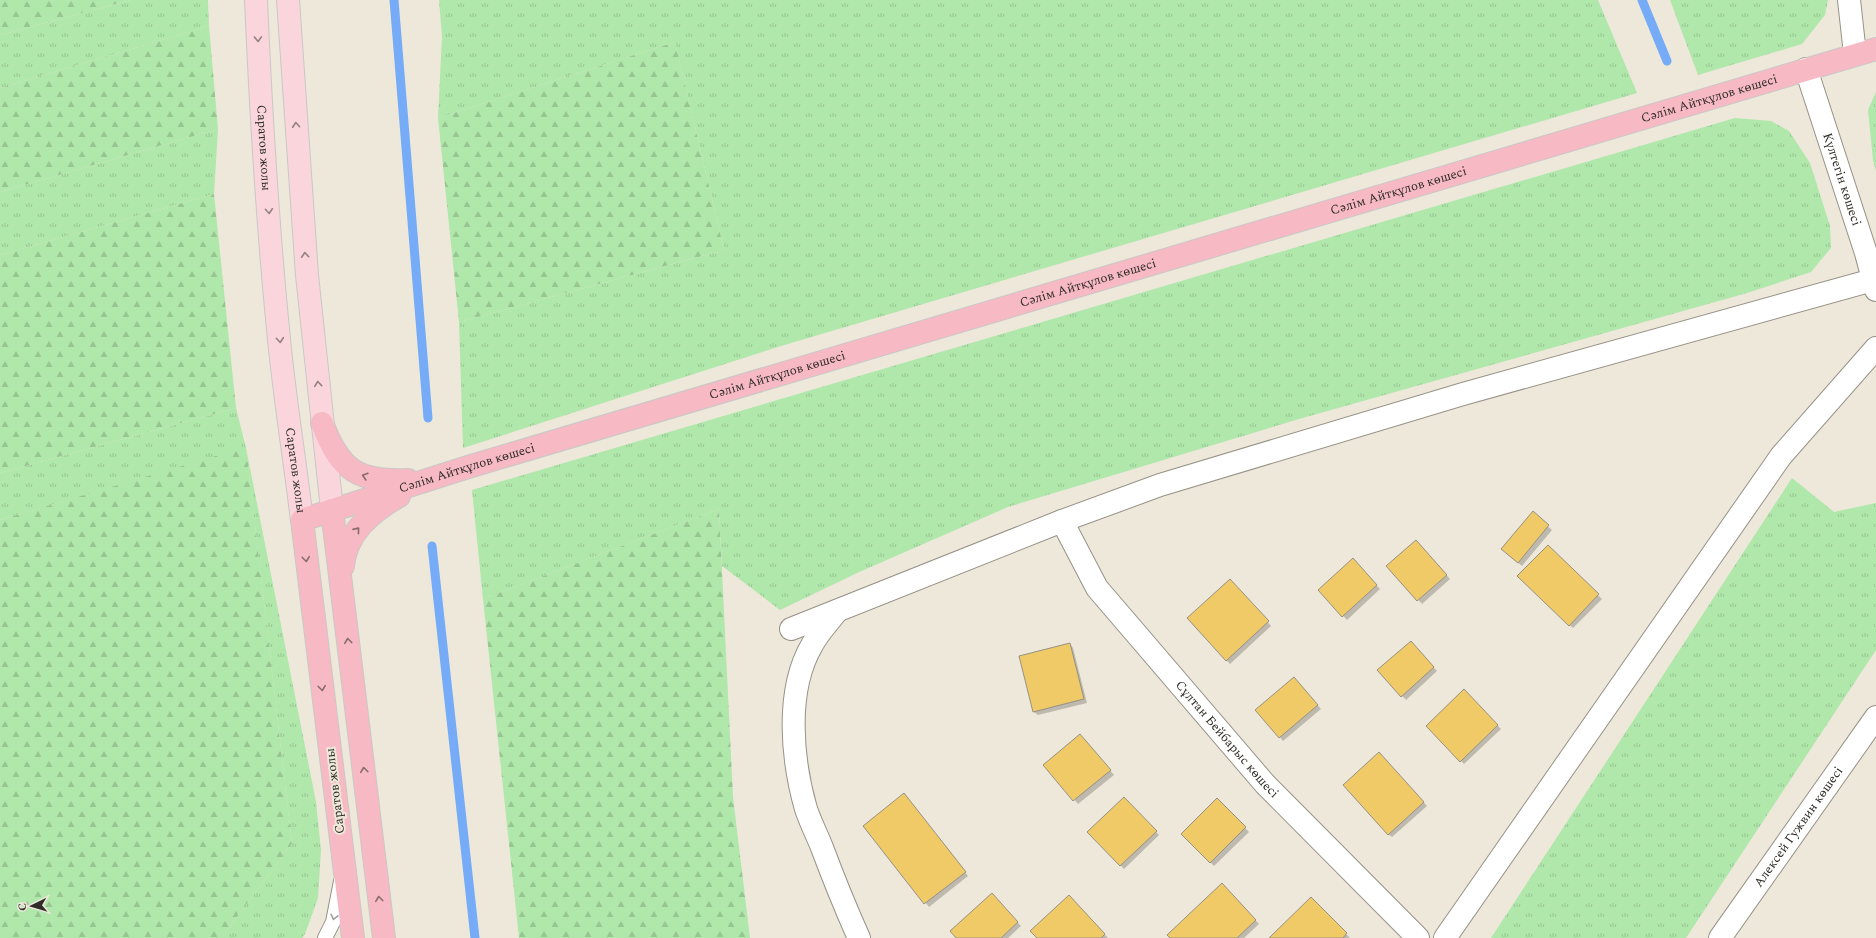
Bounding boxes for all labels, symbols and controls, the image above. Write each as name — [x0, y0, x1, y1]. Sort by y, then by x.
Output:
one-way arrow — [254, 36, 262, 42]
street label: Сәлім Айтқұлов көшесі — [1638, 69, 1780, 128]
street label: Саратов жолы — [251, 104, 276, 192]
one-way arrow — [292, 122, 301, 128]
street label: Күлтегін көшесі — [1817, 130, 1867, 229]
street label: Сәлім Айтқұлов көшесі — [1328, 161, 1469, 220]
one-way arrow — [265, 208, 274, 214]
one-way arrow — [301, 252, 310, 258]
street label: Сәлім Айтқұлов көшесі — [1017, 253, 1159, 313]
one-way arrow — [275, 337, 284, 343]
street label: Сәлім Айтқұлов көшесі — [707, 345, 848, 405]
one-way arrow — [313, 381, 322, 387]
street label: Саратов жолы — [280, 426, 311, 514]
street label: Сәлім Айтқұлов көшесі — [396, 438, 537, 498]
one-way arrow — [362, 472, 369, 481]
one-way arrow — [352, 527, 359, 535]
one-way arrow — [301, 556, 310, 562]
one-way arrow — [344, 638, 353, 644]
street label: Сұлтан Бейбарыс көшесі — [1170, 676, 1284, 803]
one-way arrow — [317, 685, 326, 691]
street label: Саратов жолы — [320, 747, 350, 835]
street label: Алексей Гужвин көшесі — [1749, 762, 1848, 891]
one-way arrow — [359, 767, 368, 773]
north arrow — [12, 886, 52, 926]
one-way arrow — [375, 896, 384, 902]
text: С — [14, 902, 31, 911]
one-way arrow — [330, 914, 338, 920]

